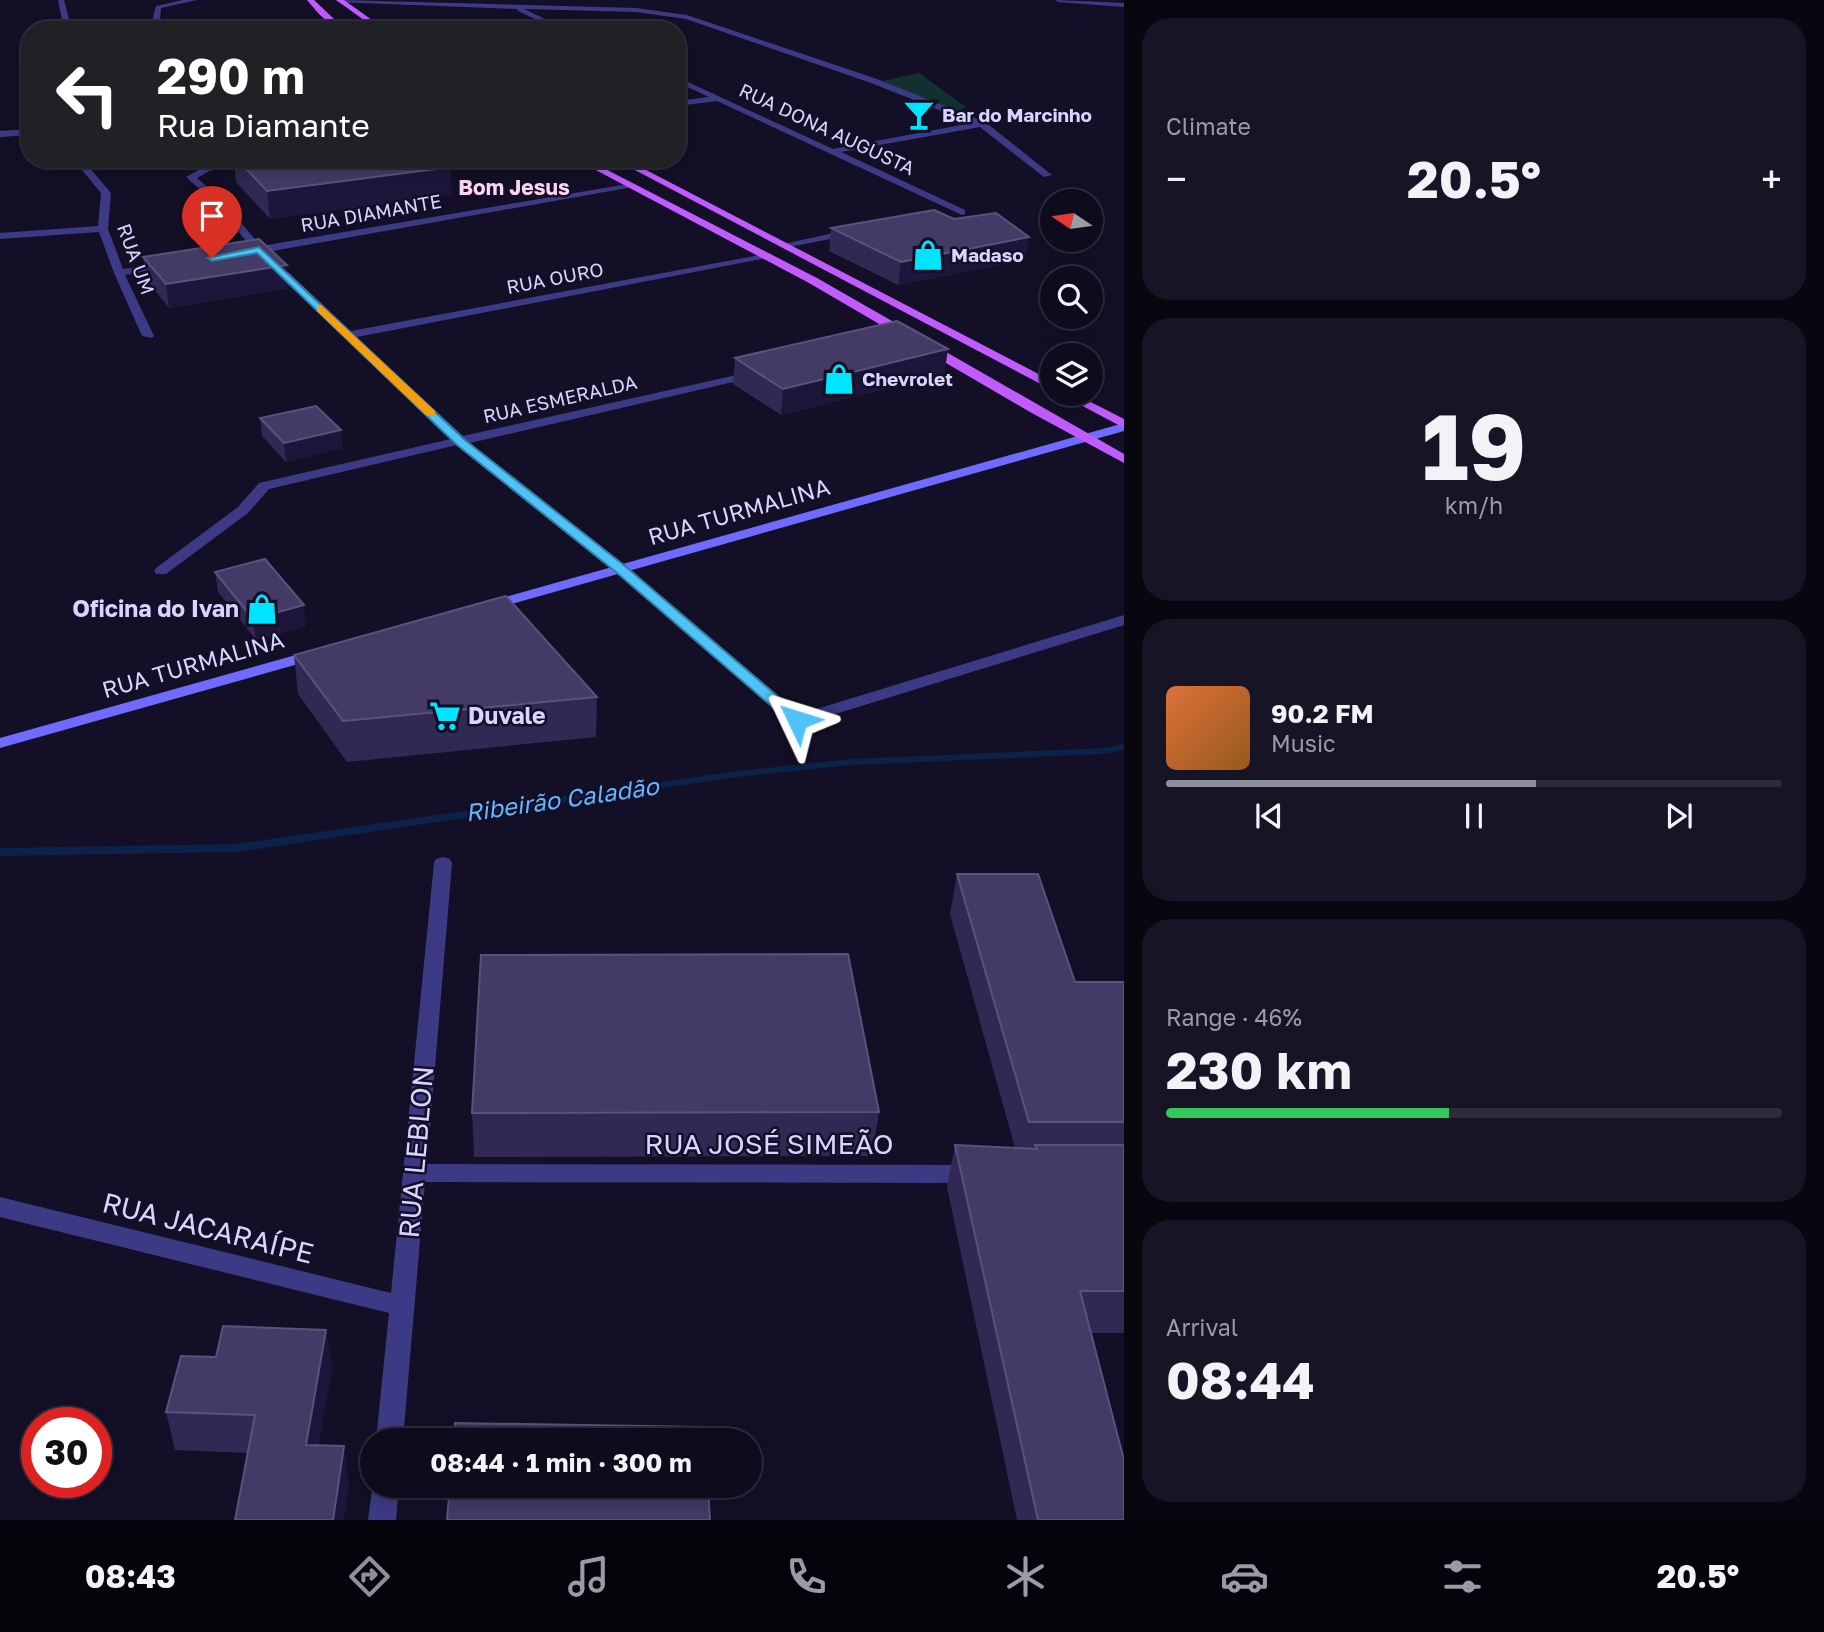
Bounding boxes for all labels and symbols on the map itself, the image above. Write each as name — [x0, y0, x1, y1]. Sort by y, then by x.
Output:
street label: RUA DONA AUGUSTA — [736, 78, 919, 179]
bar icon: Bar do Marcinho — [902, 98, 936, 132]
place label: Bar do Marcinho — [942, 103, 1092, 126]
district label: Bom Jesus — [458, 174, 570, 200]
pin — [182, 186, 242, 258]
street label: RUA DIAMANTE — [299, 189, 443, 236]
north arrow — [1040, 189, 1102, 252]
street label: RUA UM — [113, 220, 160, 297]
shop icon: Madaso — [911, 238, 945, 272]
place label: Madaso — [951, 243, 1024, 266]
street label: RUA OURO — [504, 257, 605, 298]
shop icon: Chevrolet — [822, 362, 856, 396]
place label: Chevrolet — [862, 367, 953, 390]
street label: RUA ESMERALDA — [481, 370, 639, 427]
street label: RUA TURMALINA — [645, 472, 833, 550]
shop icon: Oficina do Ivan — [245, 592, 279, 626]
place label: Oficina do Ivan — [72, 594, 239, 622]
street label: RUA TURMALINA — [99, 625, 287, 703]
position arrow — [760, 683, 834, 757]
supermarket icon: Duvale — [428, 699, 462, 733]
place label: Duvale — [468, 701, 546, 729]
water label: Ribeirão Caladão — [463, 770, 662, 826]
street label: RUA LEBLON — [392, 1064, 439, 1239]
street label: RUA JOSÉ SIMEÃO — [644, 1127, 894, 1160]
street label: RUA JACARAÍPE — [99, 1185, 317, 1270]
speed limit sign: 30 — [21, 1407, 112, 1498]

